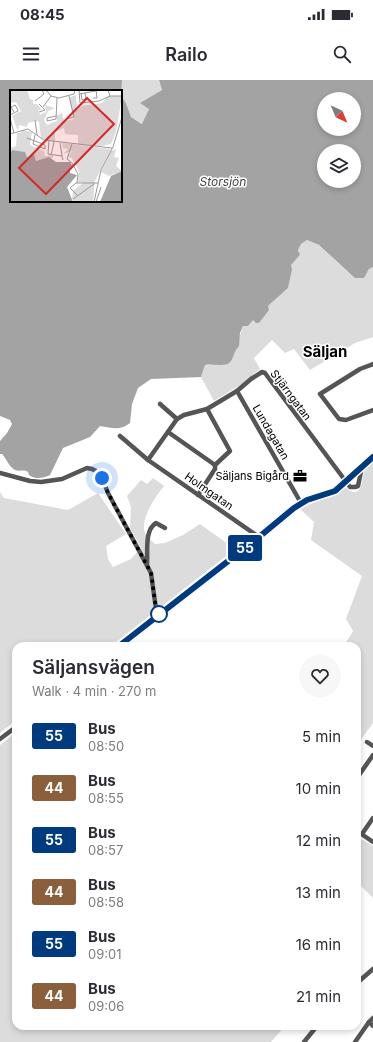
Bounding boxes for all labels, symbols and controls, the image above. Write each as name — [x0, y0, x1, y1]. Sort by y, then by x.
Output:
text: 08:45 — [20, 5, 65, 24]
icon: menu — [20, 43, 42, 65]
icon: search — [331, 43, 353, 65]
text: Railo — [165, 44, 208, 65]
inset map — [10, 90, 122, 202]
north arrow — [317, 92, 361, 136]
map controls — [317, 92, 361, 188]
button: layers — [317, 144, 361, 188]
water label: Storsjön — [200, 174, 246, 189]
district label: Säljan — [303, 342, 347, 361]
street label: Stjärngatan — [267, 367, 315, 423]
street label: Lundagatan — [250, 402, 292, 462]
your location — [92, 468, 112, 488]
office icon: Säljans Bigård — [292, 468, 308, 484]
street label: Holmgatan — [182, 469, 236, 513]
place label: Säljans Bigård — [215, 469, 289, 483]
line badge: 55 — [227, 535, 263, 561]
text: 55 — [236, 539, 254, 556]
unlabelled marker — [150, 605, 168, 623]
button: heart — [299, 655, 341, 697]
text: Säljansvägen — [32, 656, 155, 679]
text: Walk · 4 min · 270 m — [32, 683, 156, 699]
text: Bus — [88, 719, 116, 738]
text: 55 — [45, 727, 63, 744]
text: 5 min — [302, 727, 341, 746]
text: 08:50 — [88, 738, 124, 754]
text: Bus — [88, 771, 116, 790]
text: 44 — [45, 779, 63, 796]
text: 10 min — [296, 779, 341, 798]
text: 08:55 — [88, 790, 124, 806]
text: Bus — [88, 823, 116, 842]
text: 55 — [45, 831, 63, 848]
text: 12 min — [296, 831, 341, 850]
text: 08:57 — [88, 842, 123, 858]
text: Bus — [88, 875, 116, 894]
text: 44 — [45, 883, 63, 900]
text: 13 min — [296, 883, 341, 902]
text: 08:58 — [88, 894, 124, 910]
text: Bus — [88, 927, 116, 946]
text: 55 — [45, 935, 63, 952]
text: 16 min — [296, 935, 341, 954]
text: 09:01 — [88, 946, 122, 962]
text: Bus — [88, 979, 116, 998]
text: 44 — [45, 987, 63, 1004]
text: 21 min — [296, 987, 341, 1006]
text: 09:06 — [88, 998, 124, 1014]

